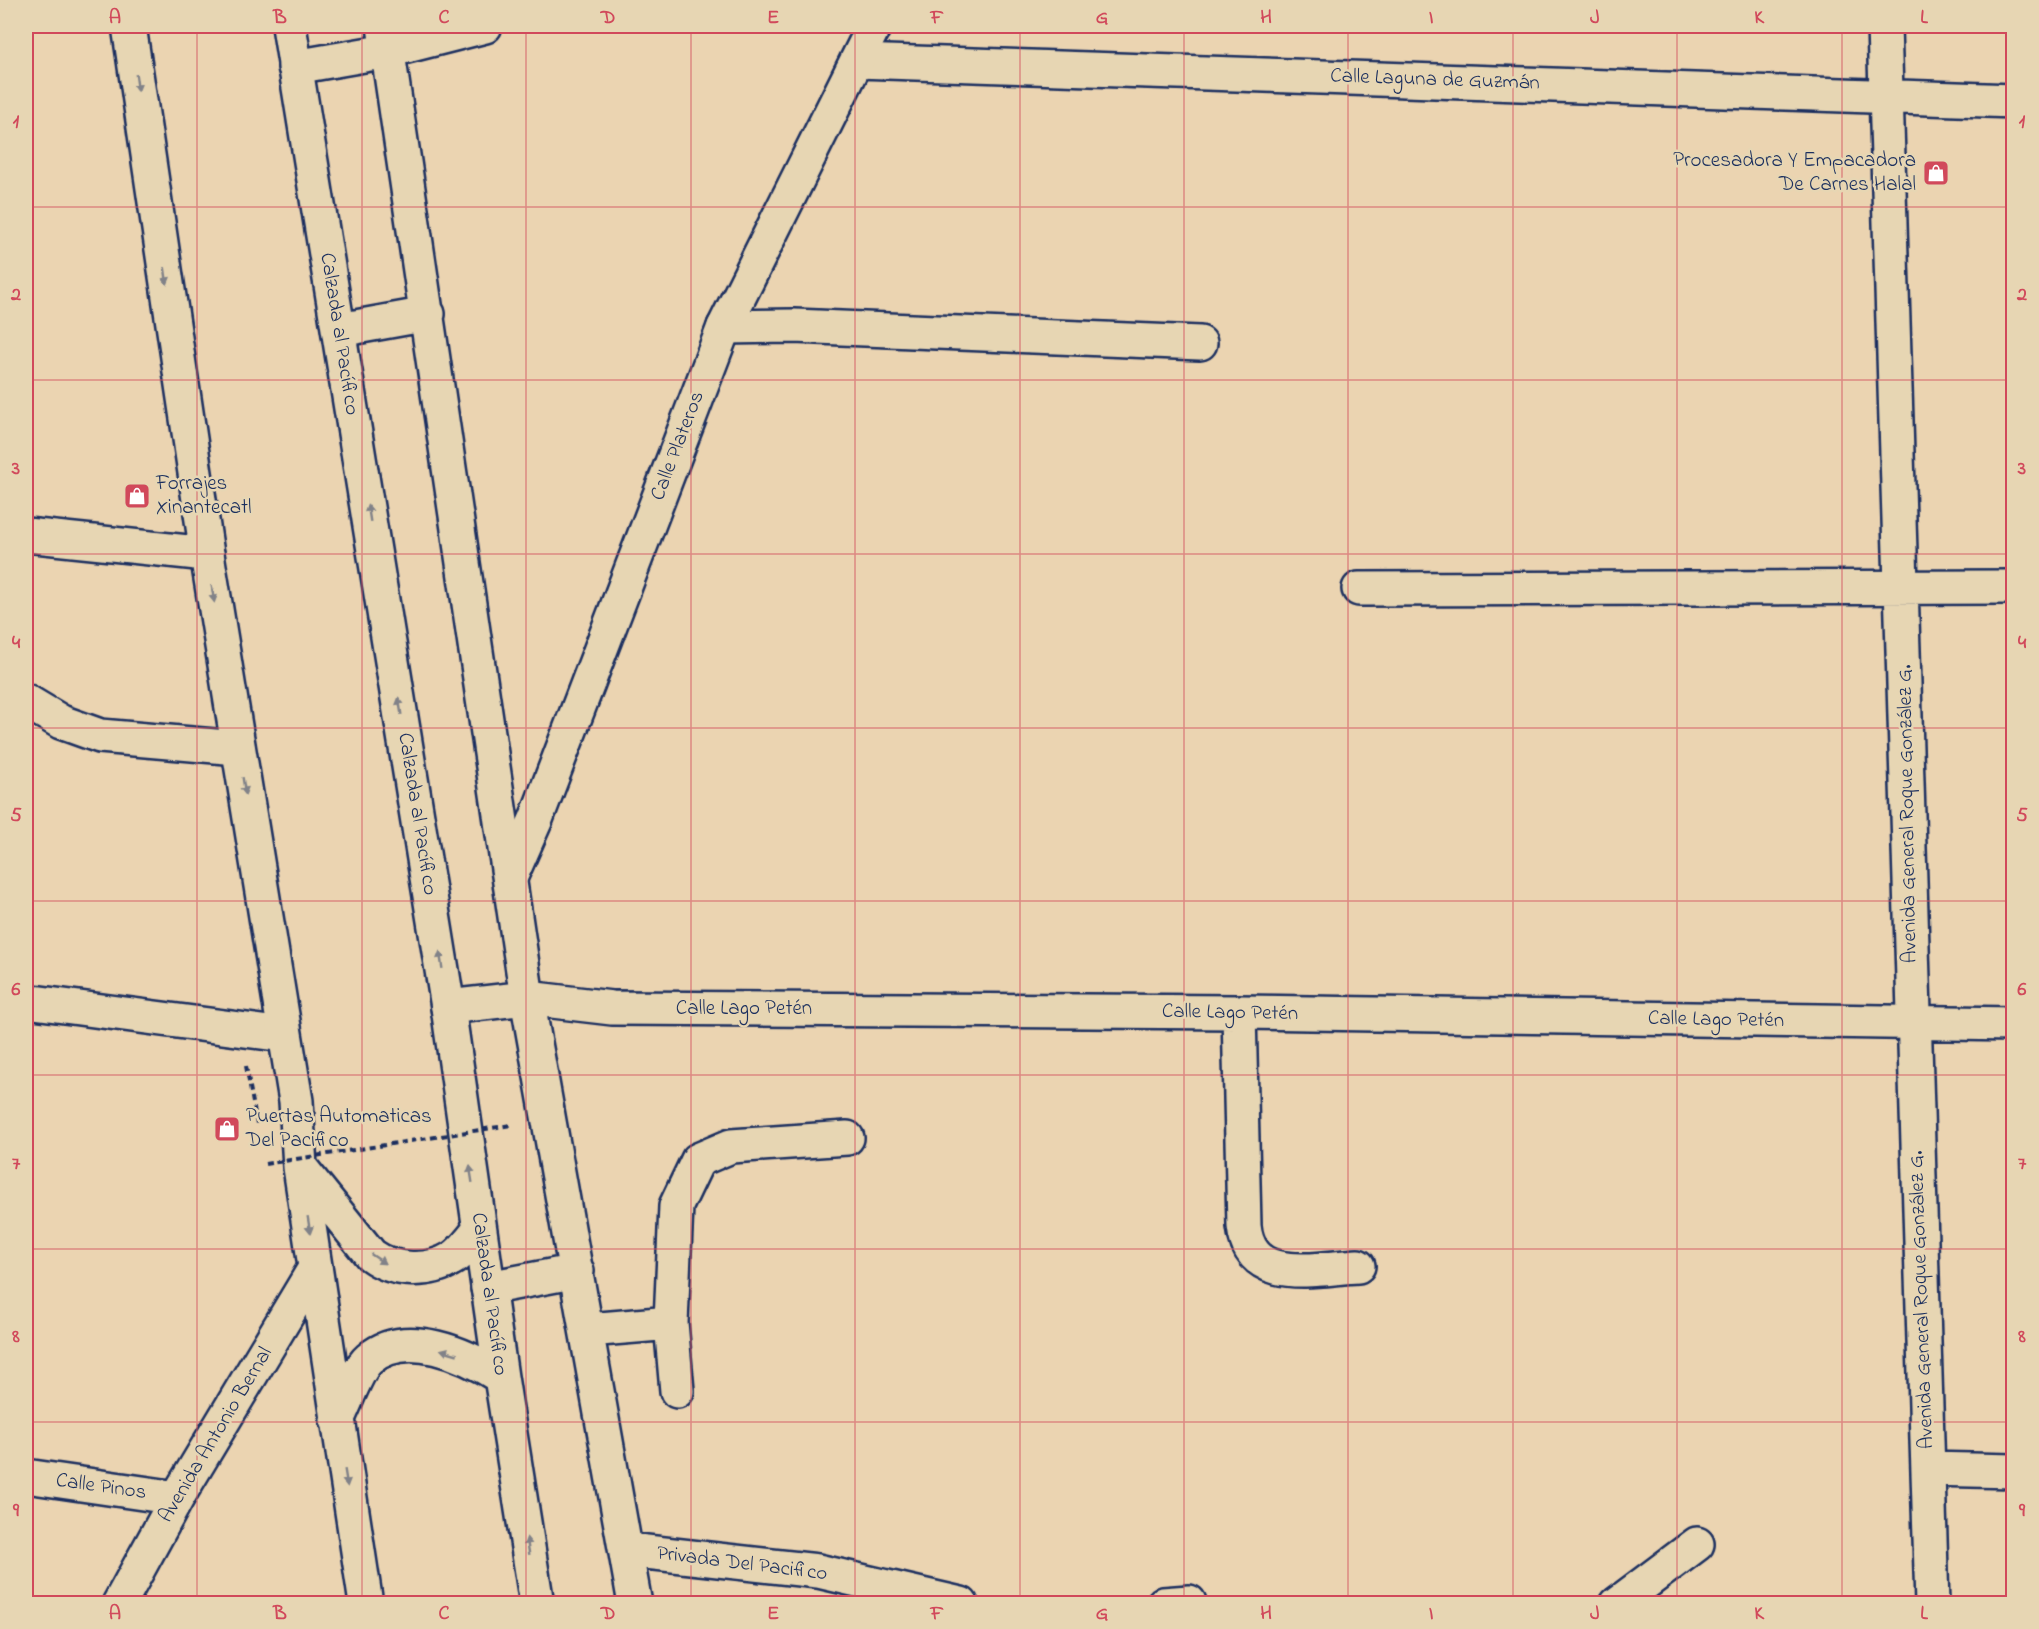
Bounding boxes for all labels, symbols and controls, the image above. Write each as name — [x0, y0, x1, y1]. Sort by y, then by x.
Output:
text: A — [109, 4, 121, 33]
text: B — [272, 4, 287, 33]
text: C — [439, 4, 450, 33]
text: D — [600, 4, 615, 33]
text: E — [767, 4, 779, 33]
text: F — [930, 4, 944, 33]
text: G — [1096, 4, 1109, 33]
text: H — [1260, 4, 1272, 33]
text: I — [1429, 4, 1434, 33]
text: J — [1590, 4, 1600, 33]
text: K — [1754, 4, 1765, 33]
text: L — [1920, 4, 1928, 33]
street label: Calle Laguna de Guzmán — [1330, 61, 1540, 101]
one-way arrow — [133, 74, 142, 93]
text: 1 — [13, 108, 20, 137]
text: 1 — [2019, 108, 2026, 137]
place label: Procesadora Y Empacadora De Carnes Halal — [1673, 146, 1916, 200]
shop icon: Procesadora Y Empacadora De Carnes Halal — [1921, 158, 1951, 188]
street label: Calzada al Pacífico — [311, 251, 367, 417]
one-way arrow — [162, 267, 171, 286]
text: 2 — [10, 281, 21, 310]
text: 2 — [2016, 281, 2027, 310]
street label: Calle Plateros — [643, 387, 713, 505]
text: 3 — [11, 455, 20, 484]
text: 3 — [2017, 455, 2026, 484]
place label: Forrajes Xinantecatl — [155, 469, 252, 523]
shop icon: Forrajes Xinantecatl — [122, 481, 152, 511]
one-way arrow — [364, 503, 373, 522]
one-way arrow — [209, 584, 218, 603]
text: 4 — [12, 629, 21, 658]
text: 4 — [2018, 629, 2027, 658]
street label: Avenida General Roque González G. — [1890, 664, 1926, 964]
one-way arrow — [395, 696, 404, 715]
street label: Calzada al Pacífico — [389, 731, 445, 897]
one-way arrow — [240, 777, 249, 796]
text: 5 — [10, 802, 22, 831]
text: 5 — [2016, 802, 2028, 831]
one-way arrow — [436, 951, 445, 970]
text: 6 — [12, 976, 21, 1005]
text: 6 — [2018, 976, 2027, 1005]
street label: Calle Lago Petén — [676, 994, 812, 1026]
street label: Calle Lago Petén — [1161, 997, 1298, 1031]
street label: Calle Lago Petén — [1647, 1004, 1784, 1038]
place label: Puertas Automaticas Del Pacifico — [245, 1102, 432, 1156]
shop icon: Puertas Automaticas Del Pacifico — [212, 1114, 242, 1144]
text: 7 — [12, 1150, 21, 1179]
street label: Avenida General Roque González G. — [1902, 1150, 1942, 1450]
text: 7 — [2018, 1150, 2027, 1179]
one-way arrow — [467, 1164, 476, 1183]
street label: Calzada al Pacífico — [463, 1211, 515, 1377]
one-way arrow — [305, 1215, 314, 1234]
one-way arrow — [370, 1253, 386, 1265]
text: 8 — [11, 1323, 20, 1352]
text: 8 — [2017, 1323, 2026, 1352]
street label: Avenida Antonio Bernal — [152, 1341, 280, 1529]
one-way arrow — [440, 1347, 458, 1356]
street label: Calle Pinos — [54, 1466, 148, 1508]
one-way arrow — [342, 1469, 351, 1488]
text: 9 — [12, 1497, 20, 1526]
text: 9 — [2018, 1497, 2026, 1526]
one-way arrow — [523, 1536, 532, 1555]
street label: Privada Del Pacifico — [655, 1539, 829, 1589]
text: A — [109, 1600, 121, 1629]
text: B — [272, 1600, 287, 1629]
text: C — [439, 1600, 450, 1629]
text: D — [600, 1600, 615, 1629]
text: E — [767, 1600, 779, 1629]
text: F — [930, 1600, 944, 1629]
text: G — [1096, 1600, 1109, 1629]
text: H — [1260, 1600, 1272, 1629]
text: I — [1429, 1600, 1434, 1629]
text: J — [1590, 1600, 1600, 1629]
text: K — [1754, 1600, 1765, 1629]
text: L — [1920, 1600, 1928, 1629]

